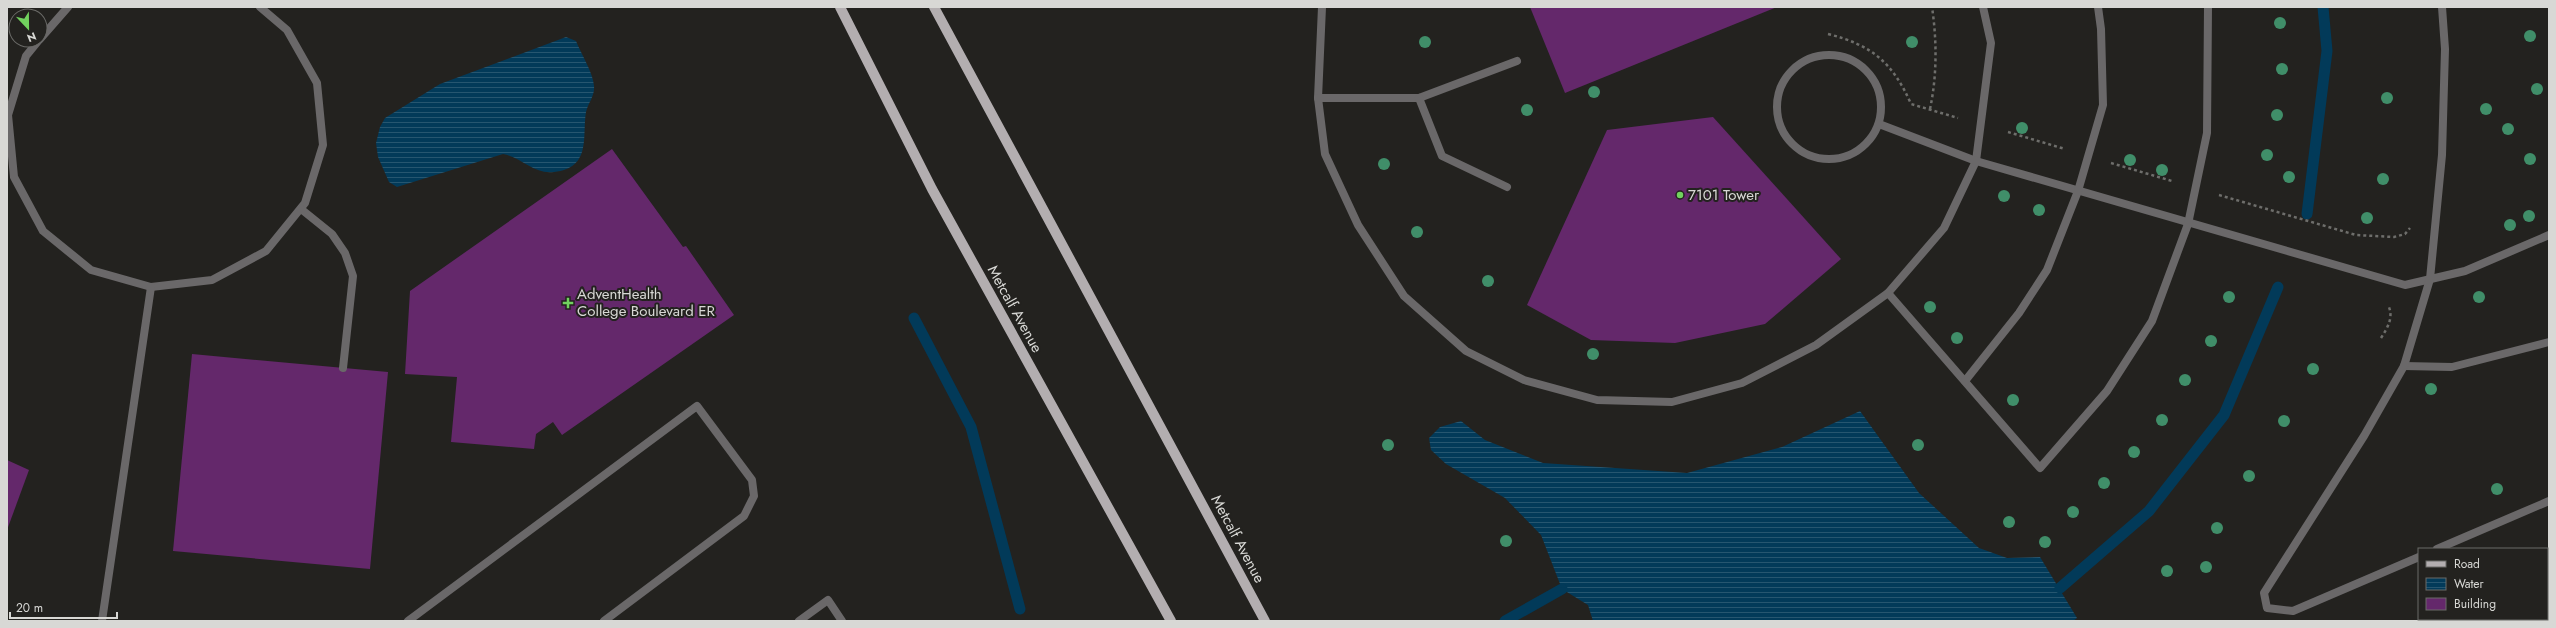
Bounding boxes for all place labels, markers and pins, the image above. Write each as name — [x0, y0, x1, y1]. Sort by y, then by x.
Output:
place label: 7101 Tower — [1688, 184, 1760, 206]
marker: 7101 Tower — [1675, 190, 1685, 200]
place label: AdventHealth College Boulevard ER — [577, 283, 716, 322]
marker: AdventHealth College Boulevard ER — [562, 297, 574, 309]

